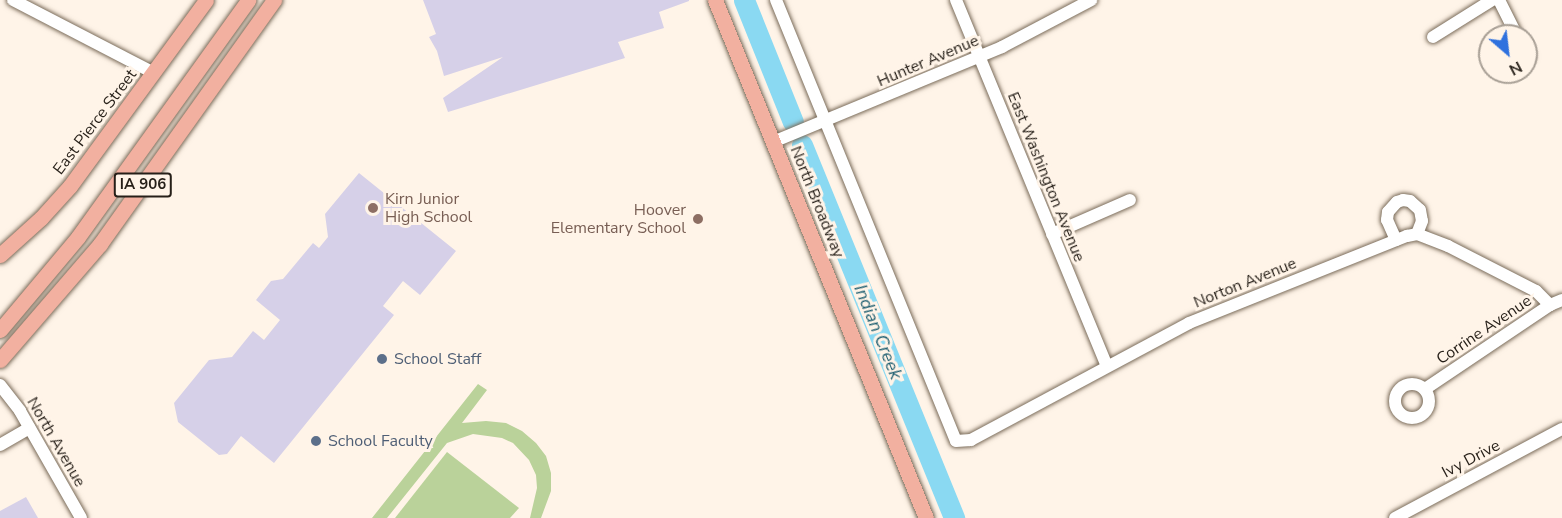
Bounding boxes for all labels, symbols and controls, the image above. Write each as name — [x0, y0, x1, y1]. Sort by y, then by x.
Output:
north arrow — [1478, 24, 1538, 84]
street label: Hunter Avenue — [874, 31, 982, 91]
text: N — [1505, 56, 1526, 81]
street label: East Pierce Street — [49, 66, 141, 178]
street label: East Washington Avenue — [1003, 89, 1089, 265]
street label: North Broadway — [786, 143, 848, 261]
road number: IA 906 — [113, 173, 173, 197]
place label: Kirn Junior High School — [385, 189, 472, 227]
place label: Hoover Elementary School — [551, 200, 686, 238]
marker: Kirn Junior High School — [366, 201, 380, 215]
marker: Hoover Elementary School — [691, 212, 705, 226]
street label: Norton Avenue — [1191, 254, 1299, 312]
water label: Indian Creek — [849, 281, 907, 383]
street label: Corrine Avenue — [1433, 291, 1535, 369]
place label: School Staff — [394, 349, 481, 369]
marker: School Staff — [375, 352, 389, 366]
street label: North Avenue — [23, 394, 89, 490]
place label: School Faculty — [328, 431, 433, 451]
marker: School Faculty — [309, 434, 323, 448]
street label: Ivy Drive — [1439, 436, 1503, 482]

